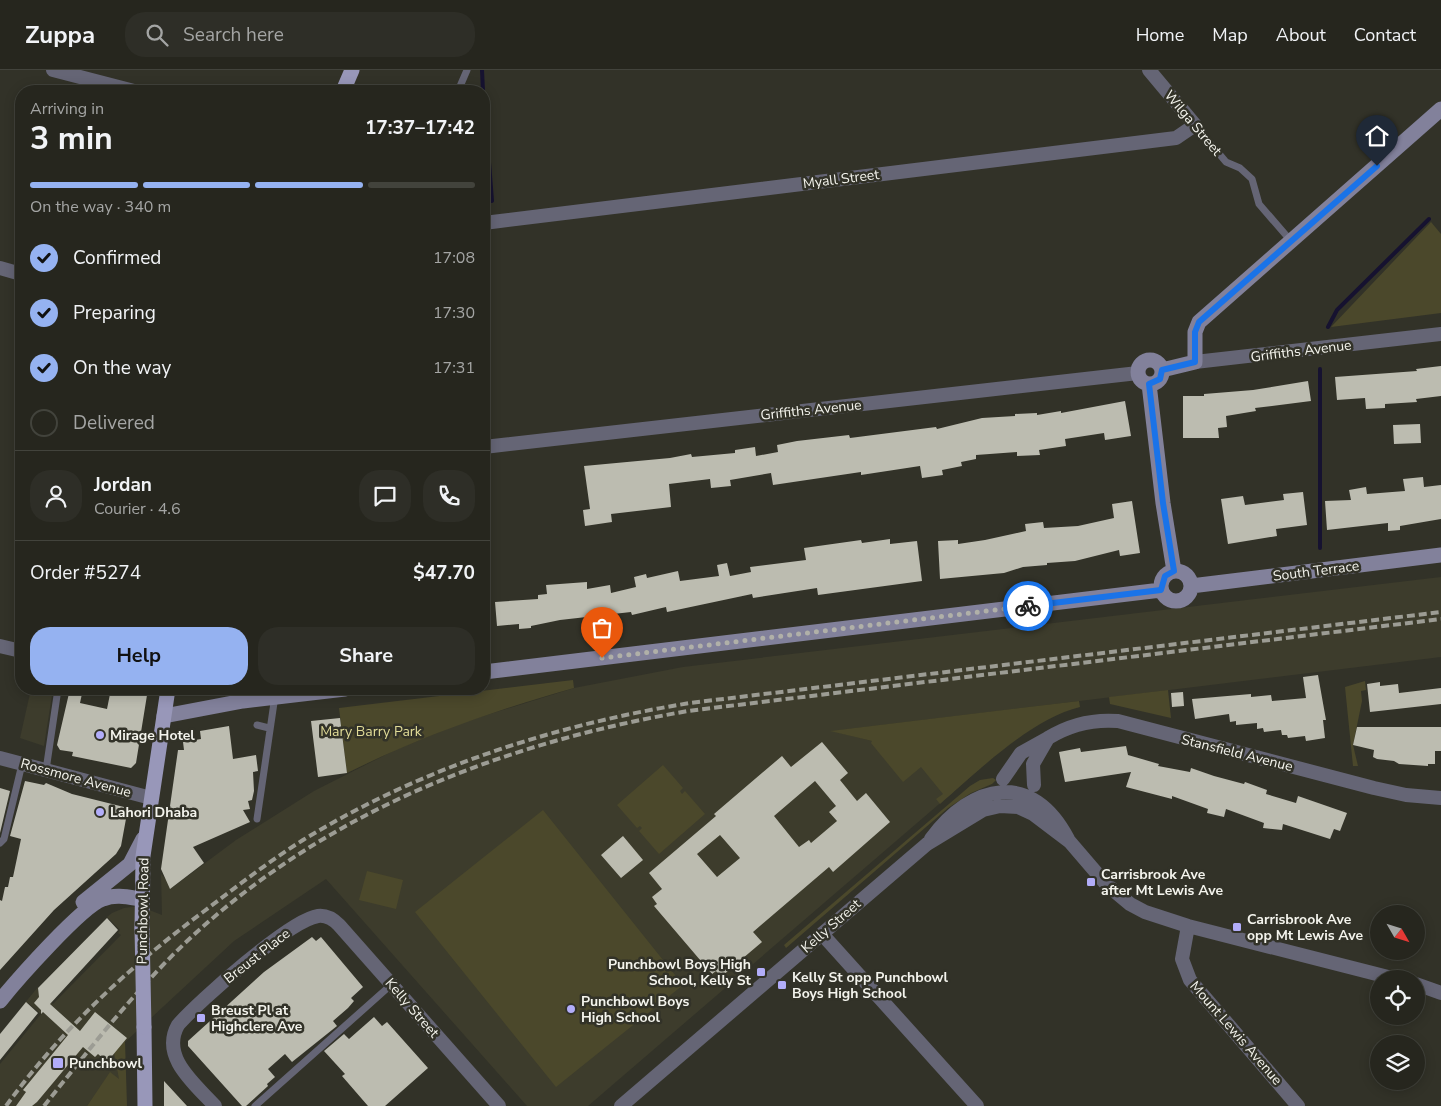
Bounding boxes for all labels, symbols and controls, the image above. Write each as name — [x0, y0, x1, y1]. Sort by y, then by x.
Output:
search box — [125, 12, 475, 57]
text: Zuppa — [25, 19, 95, 51]
icon: search — [143, 21, 171, 49]
text: Search here — [183, 22, 284, 48]
text: Home — [1136, 23, 1184, 47]
text: Map — [1212, 23, 1248, 47]
text: About — [1276, 23, 1326, 47]
text: Contact — [1354, 23, 1416, 47]
street label: Wilga Street — [1160, 86, 1226, 160]
text: Arriving in — [30, 98, 104, 120]
text: 17:37–17:42 — [365, 115, 475, 141]
pin — [1356, 115, 1398, 166]
text: 3 min — [30, 117, 113, 160]
icon: home — [1363, 122, 1391, 150]
street label: Myall Street — [802, 165, 880, 193]
text: On the way · 340 m — [30, 196, 171, 218]
icon: check — [30, 244, 58, 272]
text: Confirmed — [73, 245, 161, 271]
text: 17:08 — [433, 247, 475, 269]
icon: check — [30, 299, 58, 327]
text: Preparing — [73, 300, 156, 326]
text: 17:30 — [433, 302, 475, 324]
street label: Griffiths Avenue — [1249, 335, 1353, 367]
icon: check — [30, 354, 58, 382]
text: On the way — [73, 355, 171, 381]
text: 17:31 — [433, 357, 475, 379]
street label: Griffiths Avenue — [760, 395, 862, 425]
text: Delivered — [73, 410, 155, 436]
button: person — [30, 470, 82, 522]
button: chat — [359, 470, 411, 522]
button: phone — [423, 470, 475, 522]
text: Jordan — [94, 472, 152, 498]
text: Courier · 4.6 — [94, 498, 180, 520]
street label: South Terrace — [1272, 556, 1360, 586]
text: Order #5274 — [30, 560, 141, 586]
text: $47.70 — [413, 560, 475, 586]
courier — [1003, 581, 1053, 631]
icon: bike — [1014, 592, 1042, 620]
pin — [581, 607, 623, 658]
icon: bag — [588, 614, 616, 642]
button: Help — [30, 627, 248, 685]
button: Share — [258, 627, 475, 685]
park label: Mary Barry Park — [320, 722, 423, 741]
place label: Mirage Hotel — [110, 726, 195, 745]
marker: Mirage Hotel — [94, 729, 106, 741]
street label: Stansfield Avenue — [1179, 730, 1295, 776]
street label: Rossmore Avenue — [19, 754, 133, 802]
place label: Lahori Dhaba — [110, 803, 197, 822]
marker: Lahori Dhaba — [94, 806, 106, 818]
street label: Punchbowl Road — [133, 857, 153, 965]
place label: Carrisbrook Ave after Mt Lewis Ave — [1101, 865, 1223, 900]
marker: Carrisbrook Ave after Mt Lewis Ave — [1085, 876, 1097, 888]
street label: Kelly Street — [797, 895, 865, 957]
north arrow — [1370, 905, 1425, 960]
map controls — [1370, 905, 1425, 1090]
place label: Carrisbrook Ave opp Mt Lewis Ave — [1247, 910, 1364, 945]
marker: Carrisbrook Ave opp Mt Lewis Ave — [1231, 921, 1243, 933]
street label: Breust Place — [220, 924, 294, 988]
place label: Punchbowl Boys High School, Kelly St — [608, 955, 752, 990]
marker: Punchbowl Boys High School, Kelly St — [755, 966, 767, 978]
place label: Kelly St opp Punchbowl Boys High School — [792, 968, 949, 1003]
button: locate — [1370, 970, 1425, 1025]
street label: Kelly Street — [381, 974, 443, 1042]
street label: Mount Lewis Avenue — [1186, 977, 1286, 1089]
marker: Kelly St opp Punchbowl Boys High School — [776, 979, 788, 991]
place label: Punchbowl Boys High School — [581, 992, 689, 1027]
place label: Breust Pl at Highclere Ave — [211, 1001, 303, 1036]
marker: Punchbowl Boys High School — [565, 1003, 577, 1015]
marker: Breust Pl at Highclere Ave — [195, 1012, 207, 1024]
button: layers — [1370, 1035, 1425, 1090]
place label: Punchbowl — [69, 1054, 142, 1073]
marker: Punchbowl — [51, 1056, 65, 1070]

